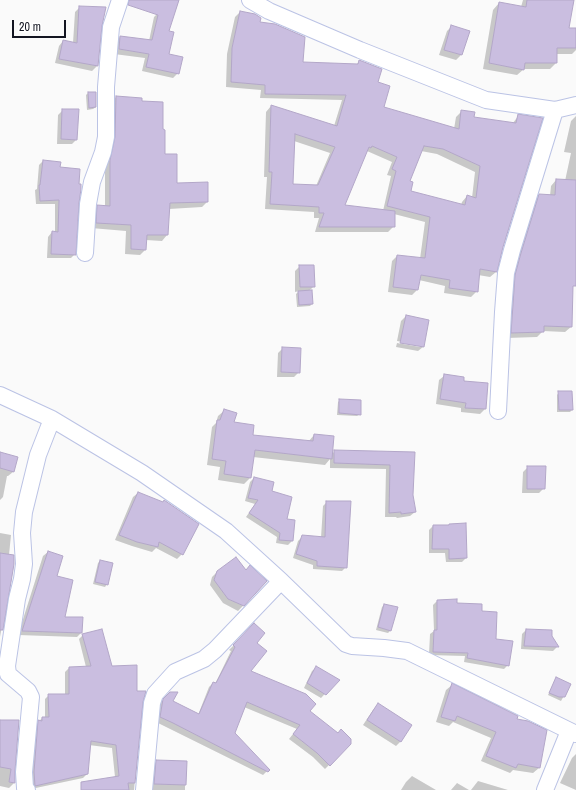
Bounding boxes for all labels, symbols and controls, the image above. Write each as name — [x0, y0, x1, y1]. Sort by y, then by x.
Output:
scale bar — [14, 12, 68, 38]
text: 20 m — [19, 19, 41, 35]

